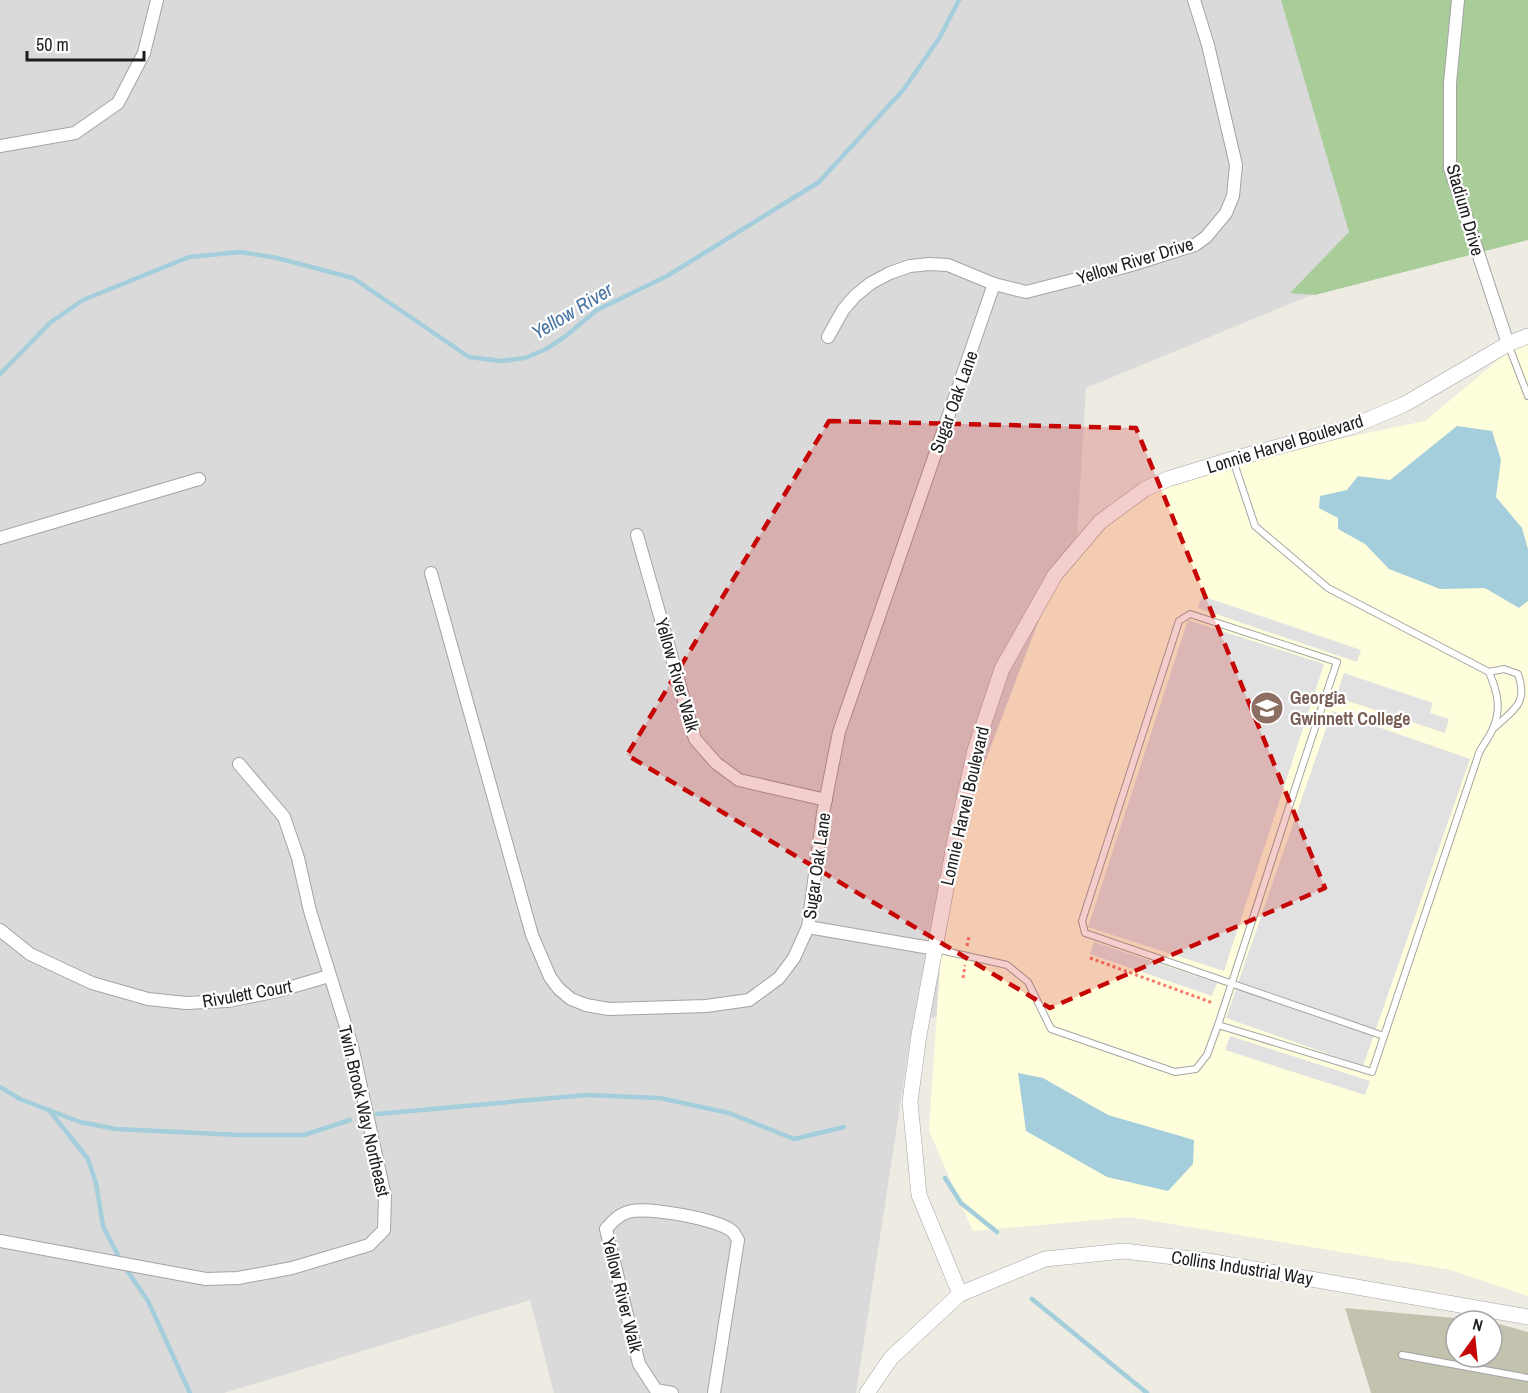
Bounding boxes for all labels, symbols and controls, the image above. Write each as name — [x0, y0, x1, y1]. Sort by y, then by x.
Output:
scale bar — [27, 24, 144, 62]
text: 50 m — [36, 32, 69, 57]
street label: Stadium Drive — [1440, 161, 1490, 259]
street label: Yellow River Drive — [1073, 231, 1196, 290]
water label: Yellow River — [526, 275, 618, 345]
street label: Sugar Oak Lane — [923, 347, 984, 457]
street label: Lonnie Harvel Boulevard — [1204, 408, 1366, 479]
street label: Yellow River Walk — [649, 615, 706, 736]
place label: Georgia Gwinnett College — [1290, 685, 1411, 731]
school or university icon: Georgia Gwinnett College — [1249, 690, 1285, 726]
street label: Lonnie Harvel Boulevard — [934, 724, 995, 888]
street label: Sugar Oak Lane — [797, 811, 836, 921]
street label: Rivulett Court — [200, 973, 294, 1014]
street label: Twin Brook Way Northeast — [333, 1023, 396, 1199]
street label: Yellow River Walk — [596, 1235, 649, 1356]
street label: Collins Industrial Way — [1169, 1244, 1315, 1291]
north arrow — [1444, 1309, 1504, 1369]
text: N — [1470, 1313, 1485, 1336]

